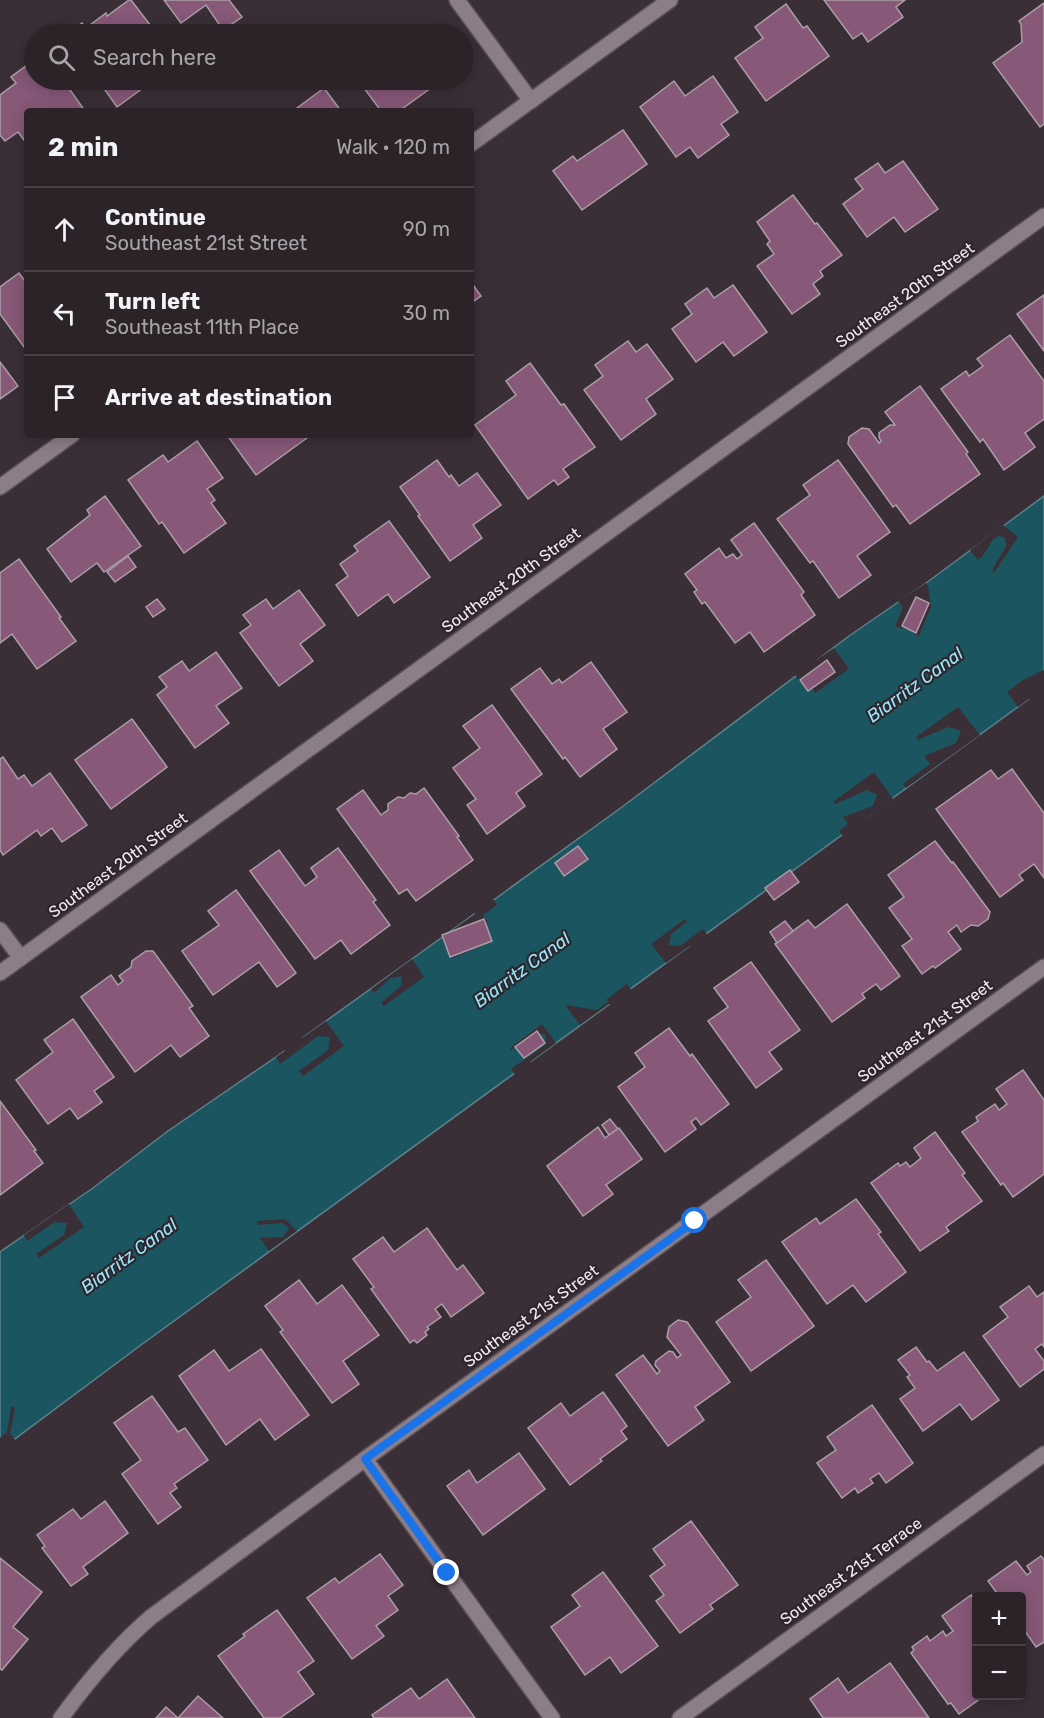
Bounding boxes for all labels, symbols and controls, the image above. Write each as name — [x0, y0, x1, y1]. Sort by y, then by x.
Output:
search box — [24, 24, 474, 90]
icon: search — [45, 41, 78, 74]
text: Search here — [93, 44, 216, 71]
text: 2 min — [48, 132, 118, 163]
text: Walk · 120 m — [336, 135, 450, 159]
text: Continue — [105, 204, 206, 231]
icon: ahead — [48, 213, 81, 246]
text: 90 m — [403, 217, 450, 241]
text: Southeast 21st Street — [105, 231, 307, 255]
street label: Southeast 20th Street — [832, 238, 978, 352]
text: Turn left — [105, 288, 200, 315]
icon: left — [48, 297, 81, 330]
text: 30 m — [403, 301, 450, 325]
text: Southeast 11th Place — [105, 315, 299, 339]
icon: arrive — [48, 381, 81, 414]
text: Arrive at destination — [105, 384, 332, 411]
street label: Southeast 20th Street — [438, 523, 584, 637]
water label: Biarritz Canal — [862, 642, 968, 727]
street label: Southeast 20th Street — [45, 808, 191, 922]
water label: Biarritz Canal — [469, 927, 575, 1012]
street label: Southeast 21st Street — [854, 976, 996, 1086]
route start — [681, 1207, 707, 1233]
water label: Biarritz Canal — [76, 1213, 182, 1298]
street label: Southeast 21st Street — [460, 1261, 602, 1371]
street label: Southeast 21st Terrace — [776, 1513, 926, 1629]
route end — [433, 1559, 459, 1585]
map controls — [972, 1592, 1026, 1700]
button: + — [972, 1592, 1026, 1646]
button: − — [972, 1646, 1026, 1700]

